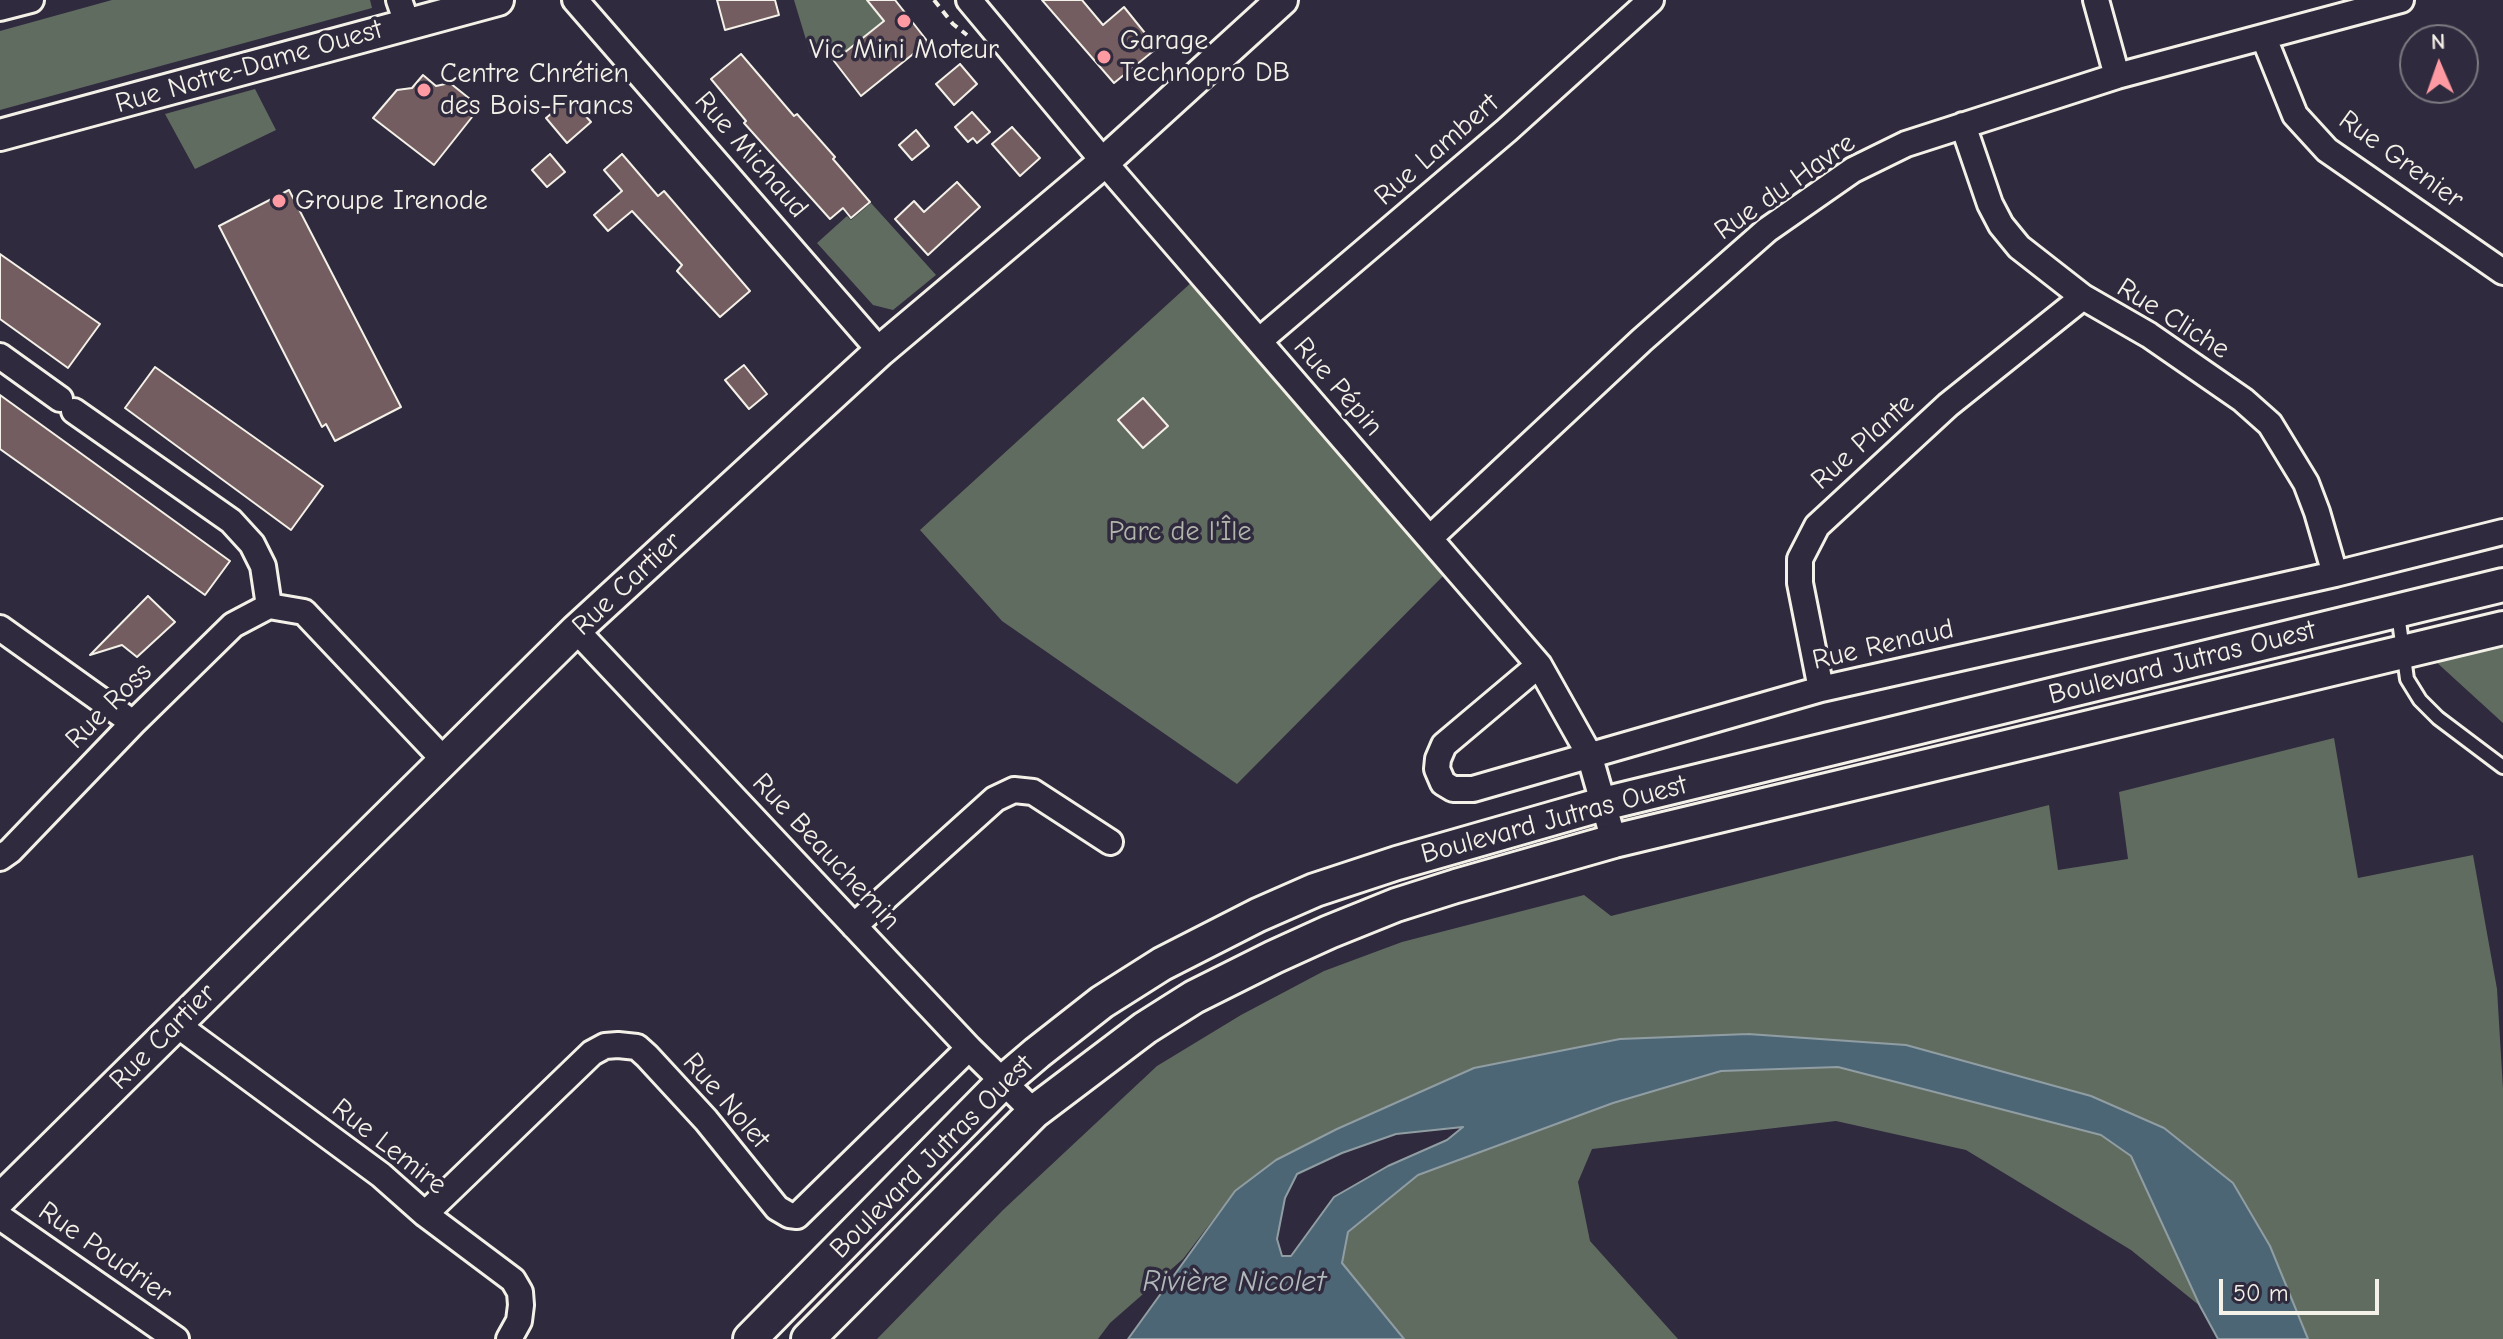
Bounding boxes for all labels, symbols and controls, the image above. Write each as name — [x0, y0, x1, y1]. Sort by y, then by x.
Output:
marker: Vic Mini Moteur — [895, 12, 913, 30]
street label: Rue Notre-Dame Ouest — [112, 13, 386, 121]
place label: Garage Technopro DB — [1120, 24, 1290, 90]
north arrow — [2399, 24, 2479, 104]
text: N — [2431, 29, 2446, 55]
place label: Vic Mini Moteur — [809, 33, 999, 67]
marker: Garage Technopro DB — [1095, 48, 1113, 66]
place label: Centre Chrétien des Bois-Francs — [440, 57, 633, 123]
marker: Centre Chrétien des Bois-Francs — [415, 81, 433, 99]
street label: Rue Michaud — [687, 85, 815, 225]
street label: Rue Lambert — [1368, 87, 1506, 213]
street label: Rue Grenier — [2332, 103, 2470, 217]
street label: Rue du Havre — [1708, 126, 1862, 248]
place label: Groupe Irenode — [295, 184, 488, 218]
marker: Groupe Irenode — [270, 192, 288, 210]
street label: Rue Cliche — [2110, 271, 2236, 367]
street label: Rue Pépin — [1286, 331, 1390, 443]
street label: Rue Plante — [1804, 387, 1922, 497]
park label: Parc de l'Île — [1108, 515, 1252, 549]
street label: Rue Cartier — [566, 525, 688, 643]
street label: Rue Renaud — [1809, 612, 1957, 678]
street label: Boulevard Jutras Ouest — [2045, 614, 2319, 712]
street label: Rue Ross — [59, 656, 159, 756]
street label: Rue Beauchemin — [745, 767, 907, 937]
street label: Boulevard Jutras Ouest — [1417, 768, 1691, 872]
street label: Rue Cartier — [103, 977, 223, 1097]
street label: Rue Nolet — [675, 1046, 777, 1156]
street label: Boulevard Jutras Ouest — [823, 1048, 1041, 1266]
street label: Rue Lemire — [325, 1092, 453, 1202]
street label: Rue Poudrier — [32, 1195, 178, 1311]
scale bar — [2223, 1263, 2383, 1313]
water label: Rivière Nicolet — [1142, 1265, 1326, 1301]
text: 50 m — [2233, 1279, 2289, 1307]

